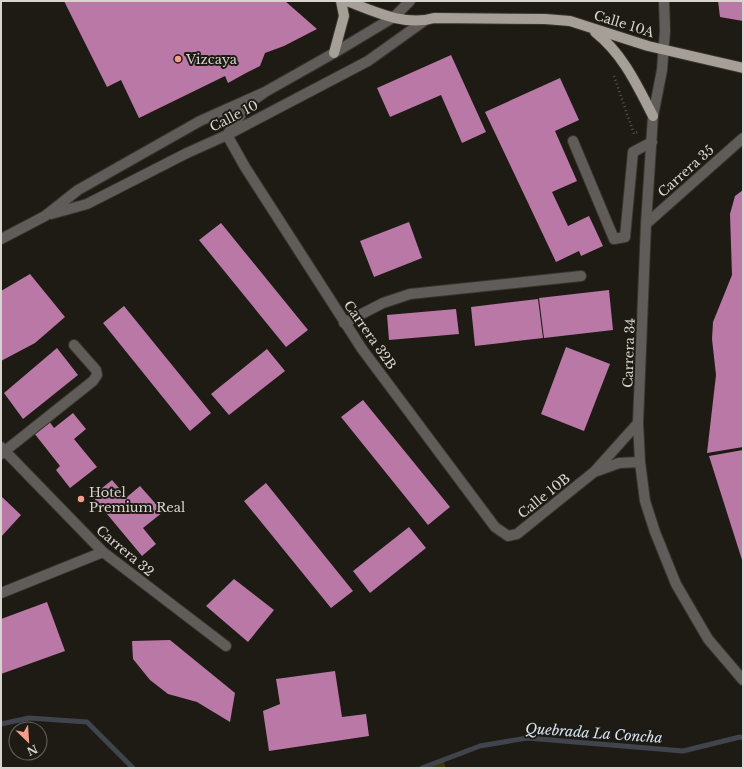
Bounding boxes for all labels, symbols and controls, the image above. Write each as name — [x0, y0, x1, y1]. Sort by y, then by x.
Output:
street label: Calle 10A — [592, 7, 657, 41]
place label: Vizcaya — [185, 51, 238, 68]
marker: Vizcaya — [173, 54, 183, 64]
street label: Calle 10 — [207, 97, 261, 135]
street label: Carrera 35 — [654, 141, 718, 201]
street label: Carrera 32B — [340, 297, 400, 373]
street label: Carrera 34 — [619, 318, 639, 388]
street label: Calle 10B — [514, 470, 574, 522]
place label: Hotel Premium Real — [89, 484, 185, 516]
marker: Hotel Premium Real — [76, 494, 86, 504]
street label: Carrera 32 — [93, 522, 157, 580]
water label: Quebrada La Concha — [525, 719, 663, 747]
north arrow — [8, 721, 48, 761]
text: N — [24, 742, 40, 759]

